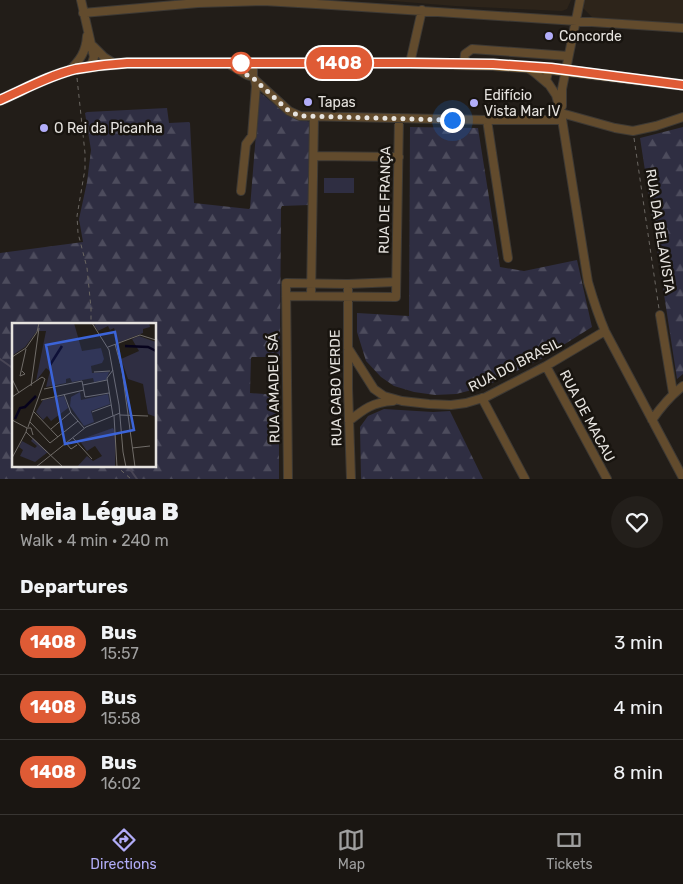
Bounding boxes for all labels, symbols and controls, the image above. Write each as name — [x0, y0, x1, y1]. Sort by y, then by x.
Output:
place label: Concorde — [559, 28, 622, 45]
marker: Concorde — [543, 30, 555, 42]
line badge: 1408 — [304, 47, 374, 79]
unlabelled marker — [230, 52, 252, 74]
text: 1408 — [316, 52, 362, 74]
place label: Edifício Vista Mar IV — [484, 87, 561, 120]
place label: Tapas — [318, 94, 356, 111]
marker: Tapas — [302, 96, 314, 108]
marker: Edifício Vista Mar IV — [468, 97, 480, 109]
your location — [440, 108, 465, 133]
place label: O Rei da Picanha — [54, 120, 163, 137]
marker: O Rei da Picanha — [38, 122, 50, 134]
street label: RUA DE FRANÇA — [376, 145, 394, 254]
street label: RUA DA BELAVISTA — [642, 168, 678, 295]
inset map — [12, 323, 156, 467]
street label: RUA CABO VERDE — [326, 330, 346, 446]
street label: RUA AMADEU SÁ — [264, 332, 283, 443]
street label: RUA DO BRASIL — [466, 334, 564, 396]
street label: RUA DE MACAU — [556, 367, 618, 465]
button: heart — [611, 496, 663, 548]
text: Meia Légua B — [20, 498, 179, 526]
text: Walk · 4 min · 240 m — [20, 531, 169, 550]
text: Departures — [20, 575, 128, 598]
text: Bus — [101, 621, 137, 644]
text: 1408 — [30, 631, 76, 653]
text: 3 min — [614, 631, 663, 654]
text: 15:57 — [101, 644, 139, 663]
text: Bus — [101, 686, 137, 709]
text: 1408 — [30, 696, 76, 718]
text: 4 min — [614, 696, 663, 719]
text: 15:58 — [101, 709, 141, 728]
text: Bus — [101, 751, 137, 774]
text: 1408 — [30, 761, 76, 783]
text: 8 min — [613, 761, 663, 784]
text: 16:02 — [101, 774, 141, 793]
tab: Directions — [90, 826, 157, 873]
tab: Map — [337, 826, 365, 873]
tab: Tickets — [546, 826, 593, 873]

